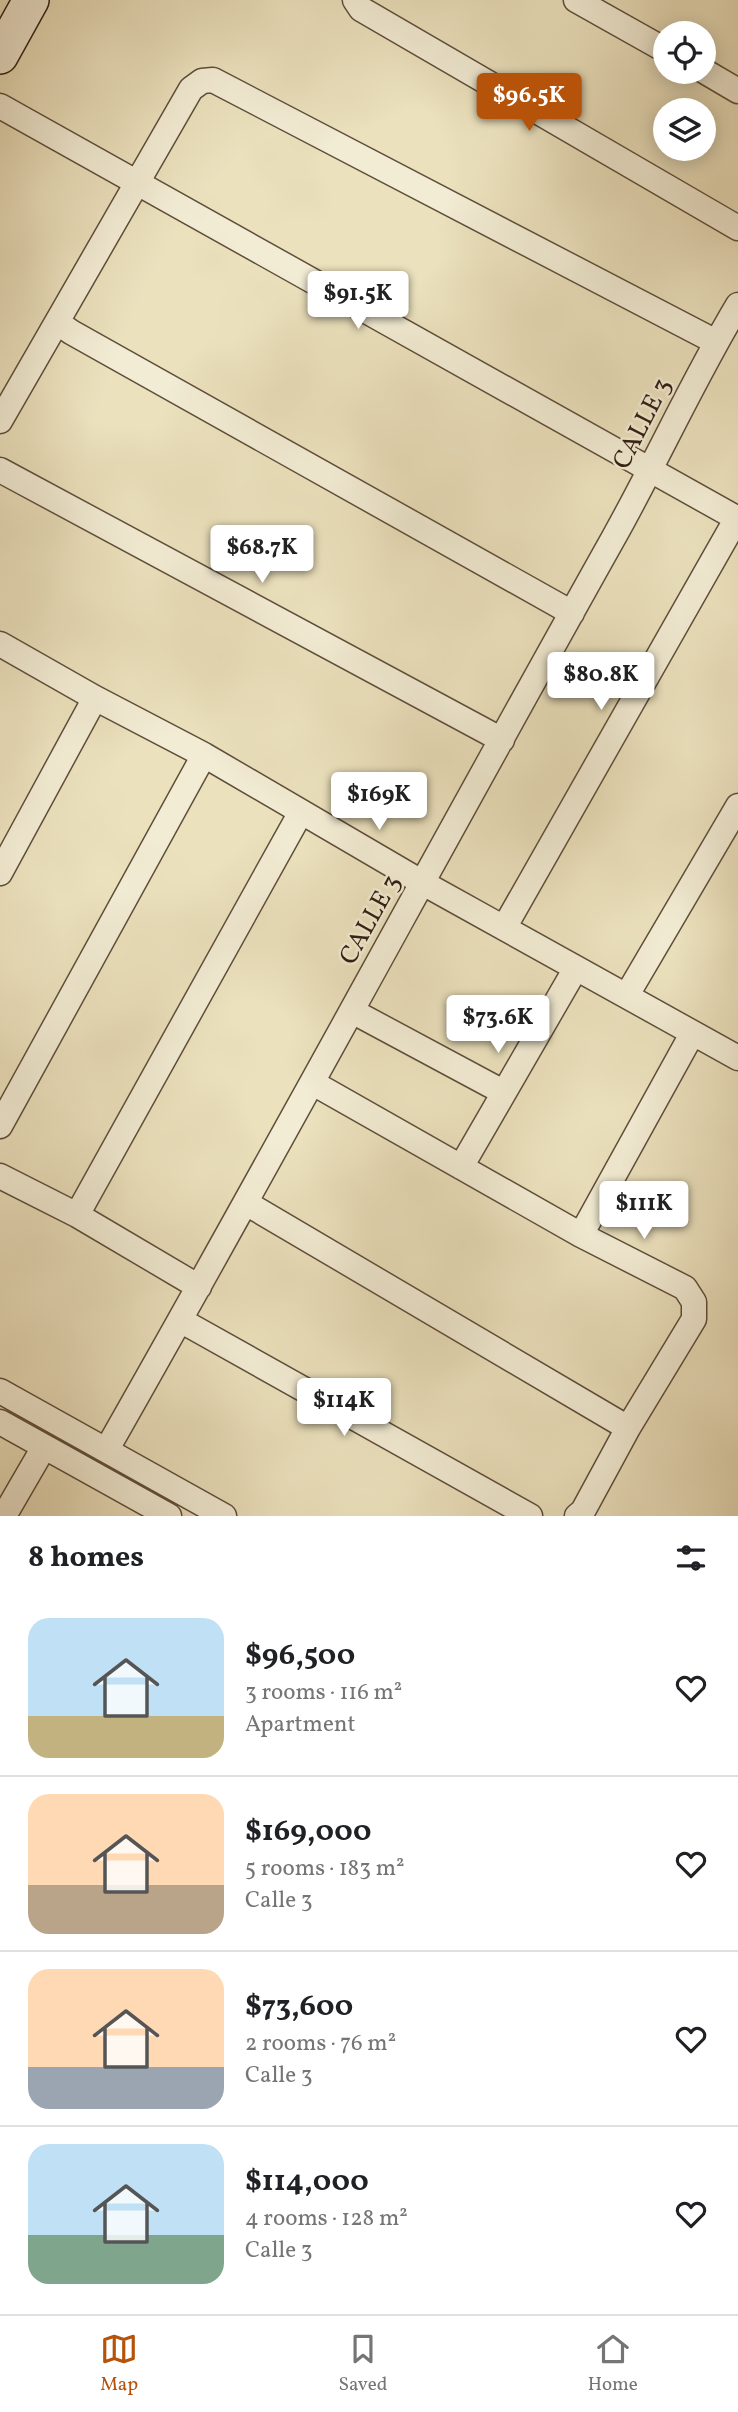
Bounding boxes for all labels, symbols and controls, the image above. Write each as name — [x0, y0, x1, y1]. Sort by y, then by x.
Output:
map controls — [653, 21, 716, 161]
button: locate — [653, 21, 716, 84]
pin: $96.5K — [472, 74, 586, 133]
text: $96.5K — [493, 80, 565, 112]
button: layers — [653, 98, 716, 161]
pin: $91.5K — [301, 272, 415, 331]
text: $91.5K — [324, 278, 392, 310]
street label: CALLE 3 — [604, 372, 681, 476]
pin: $68.7K — [205, 526, 319, 585]
text: $68.7K — [226, 532, 298, 564]
pin: $80.8K — [544, 652, 658, 712]
text: $80.8K — [563, 659, 639, 691]
pin: $169K — [330, 772, 428, 832]
text: $169K — [347, 779, 411, 811]
street label: CALLE 3 — [331, 868, 410, 972]
pin: $73.6K — [441, 996, 555, 1055]
text: $73.6K — [462, 1002, 534, 1034]
pin: $111K — [595, 1182, 693, 1241]
text: $111K — [615, 1188, 673, 1220]
pin: $114K — [295, 1378, 393, 1438]
text: $114K — [313, 1385, 375, 1417]
text: 8 homes — [28, 1537, 144, 1579]
icon: filters — [672, 1539, 710, 1577]
text: $96,500 — [245, 1635, 355, 1677]
icon: home — [84, 1646, 168, 1730]
icon: heart — [672, 1669, 710, 1707]
text: 3 rooms · 116 m² — [245, 1677, 402, 1709]
text: Apartment — [245, 1709, 356, 1741]
text: $169,000 — [245, 1811, 372, 1853]
icon: home — [84, 1822, 168, 1906]
icon: heart — [672, 1845, 710, 1883]
text: 5 rooms · 183 m² — [245, 1853, 405, 1885]
text: Calle 3 — [245, 1885, 313, 1917]
text: $73,600 — [245, 1986, 353, 2028]
icon: home — [84, 1997, 168, 2081]
icon: heart — [672, 2020, 710, 2058]
text: 2 rooms · 76 m² — [245, 2028, 396, 2060]
text: Calle 3 — [245, 2060, 313, 2092]
text: $114,000 — [245, 2161, 369, 2203]
icon: home — [84, 2172, 168, 2256]
icon: heart — [672, 2195, 710, 2233]
text: 4 rooms · 128 m² — [245, 2203, 408, 2235]
text: Calle 3 — [245, 2235, 313, 2267]
tab: Map — [100, 2330, 138, 2398]
tab: Saved — [338, 2330, 387, 2398]
tab: Home — [588, 2330, 638, 2398]

